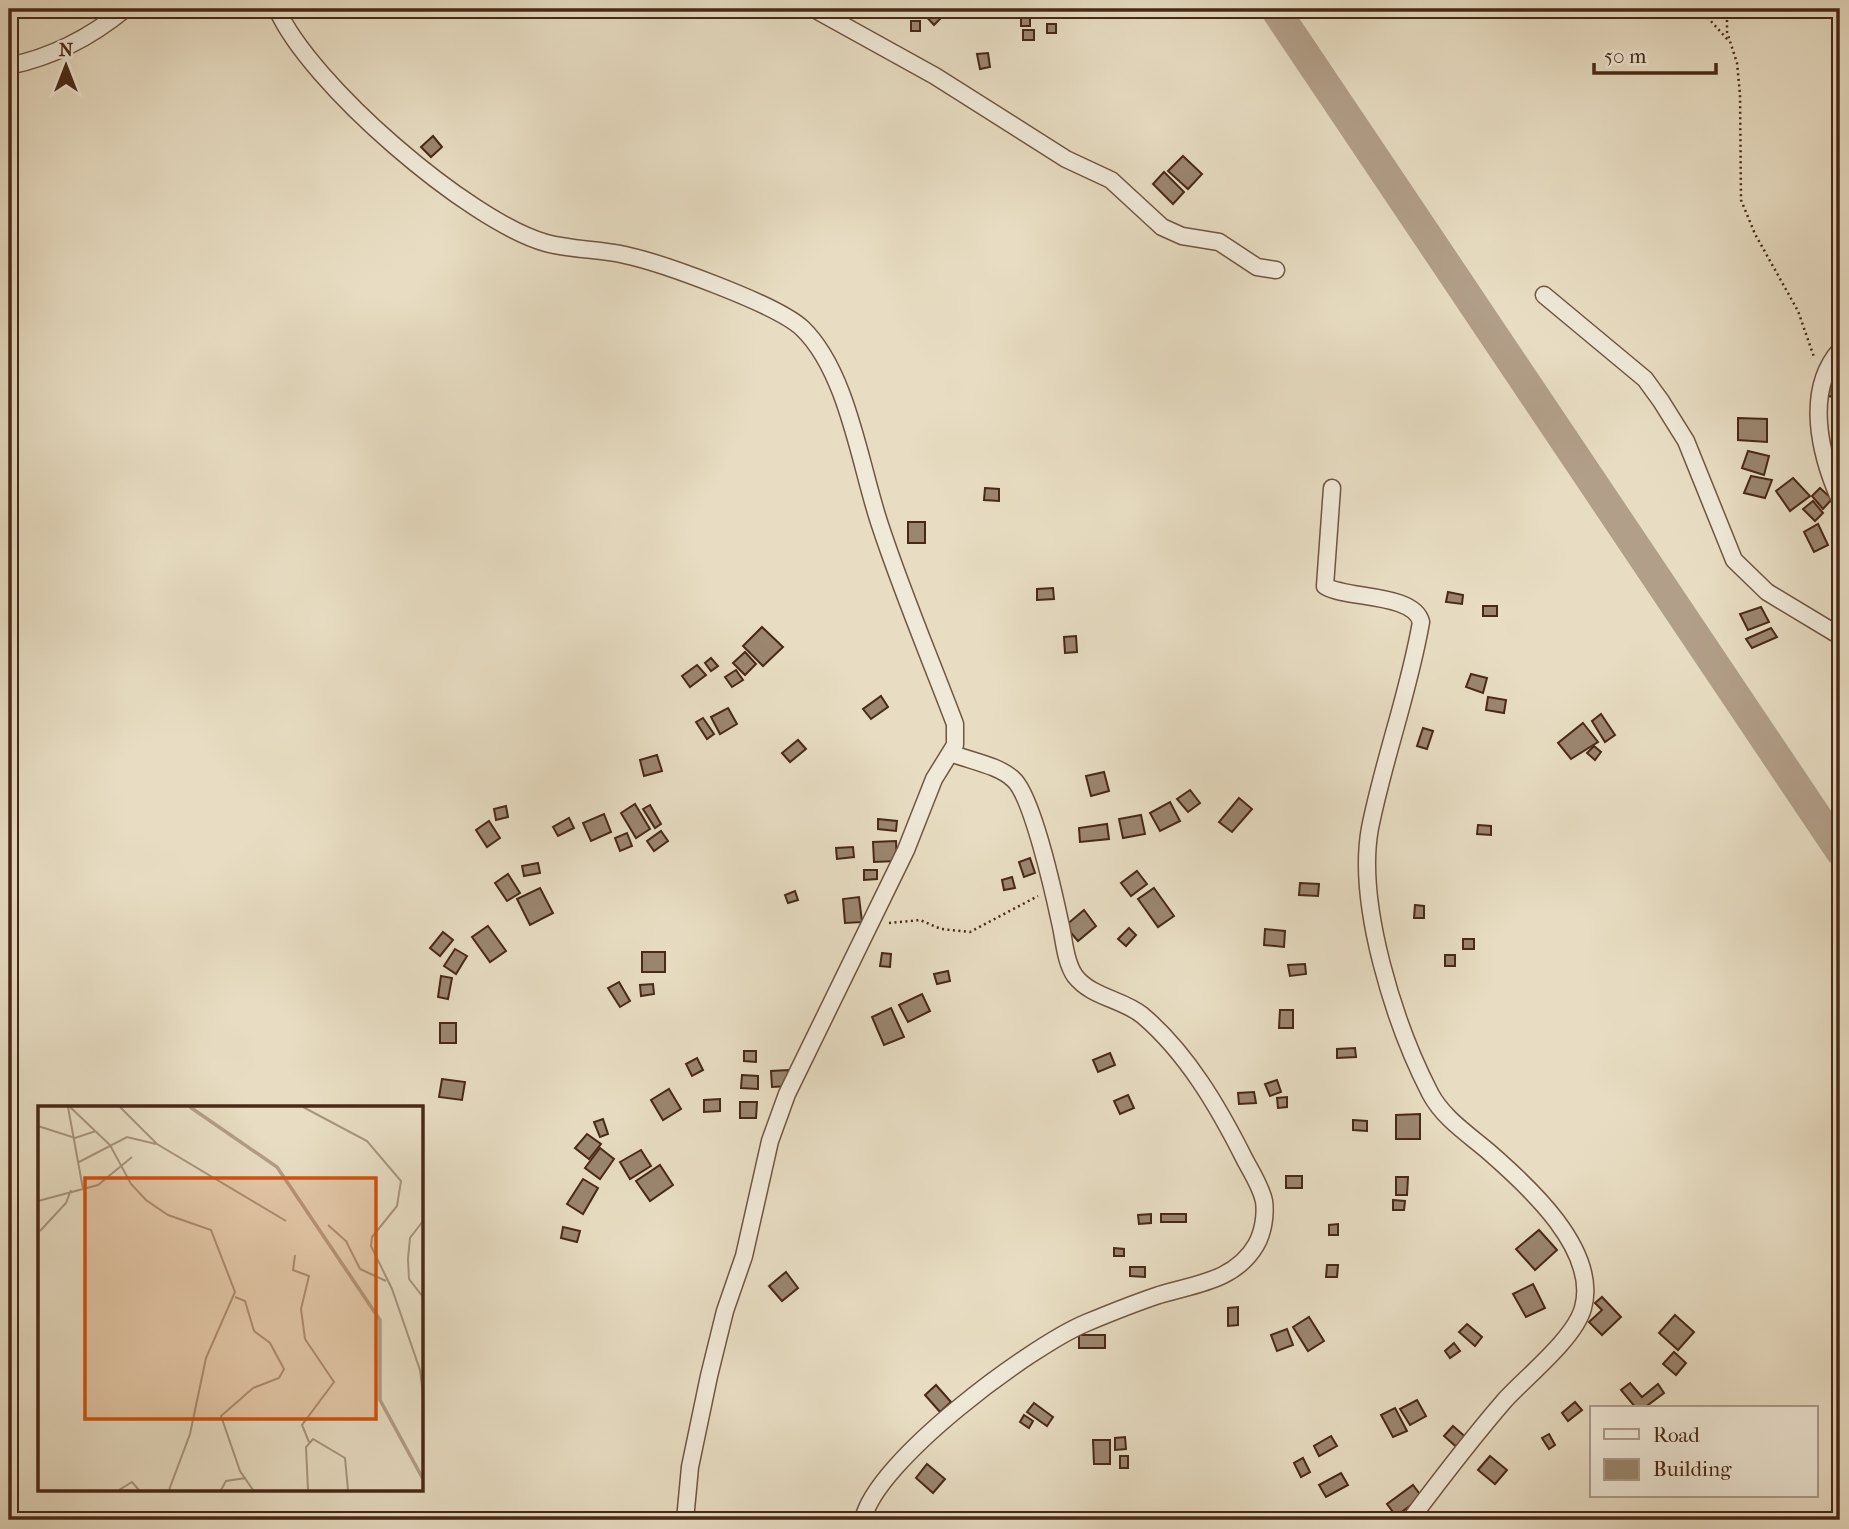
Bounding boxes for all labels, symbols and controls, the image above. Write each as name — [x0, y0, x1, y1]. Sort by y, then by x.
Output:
north arrow — [32, 32, 102, 102]
scale bar — [1594, 32, 1716, 76]
text: N — [59, 39, 74, 61]
text: 50 m — [1604, 44, 1647, 68]
inset map — [38, 1106, 424, 1490]
legend — [1590, 1406, 1818, 1498]
text: Road — [1653, 1423, 1700, 1447]
text: Building — [1653, 1457, 1732, 1481]

